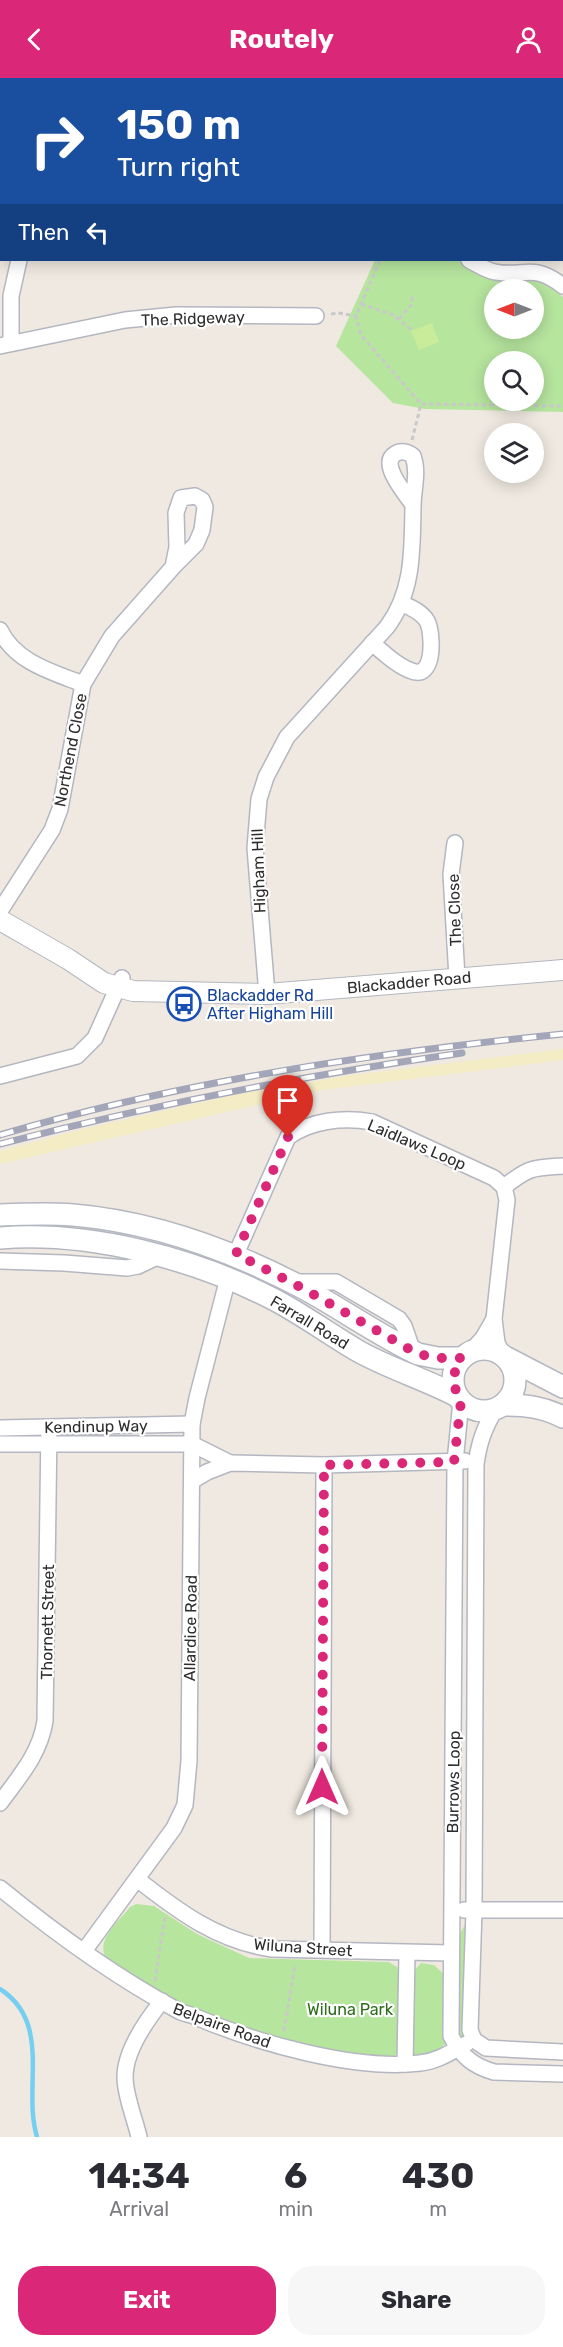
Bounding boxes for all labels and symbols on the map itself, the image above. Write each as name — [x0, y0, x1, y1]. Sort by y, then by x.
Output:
north arrow — [484, 279, 544, 339]
street label: The Ridgeway — [141, 307, 245, 330]
street label: Northend Close — [50, 692, 91, 809]
street label: Higham Hill — [248, 828, 269, 914]
street label: The Close — [444, 873, 465, 947]
street label: Blackadder Road — [346, 968, 472, 997]
bus stop icon: Blackadder Rd After Higham Hill — [166, 986, 202, 1022]
place label: Blackadder Rd After Higham Hill — [207, 986, 333, 1023]
pin — [262, 1075, 313, 1137]
street label: Laidlaws Loop — [365, 1115, 469, 1174]
street label: Farrall Road — [267, 1292, 352, 1353]
street label: Kendinup Way — [44, 1416, 148, 1437]
street label: Thornett Street — [37, 1564, 58, 1680]
street label: Allardice Road — [180, 1575, 201, 1681]
street label: Burrows Loop — [443, 1730, 464, 1834]
position arrow — [290, 1755, 354, 1819]
street label: Wiluna Street — [253, 1935, 353, 1960]
street label: Belpaire Road — [170, 1999, 273, 2052]
park label: Wiluna Park — [307, 2000, 394, 2019]

